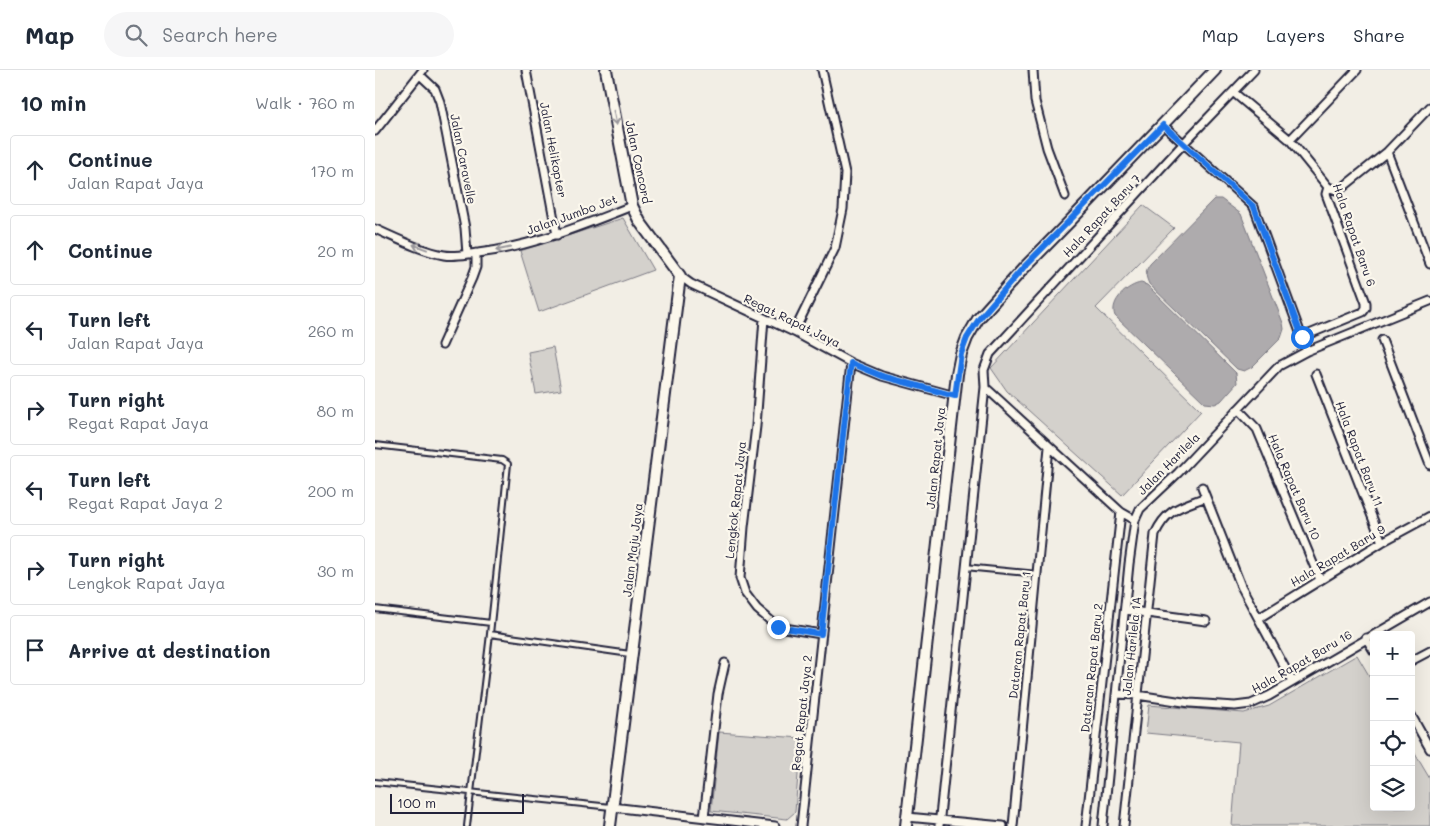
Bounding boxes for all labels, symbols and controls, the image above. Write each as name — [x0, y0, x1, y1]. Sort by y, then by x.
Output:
search box — [104, 12, 454, 57]
text: Map — [25, 19, 74, 50]
icon: search — [122, 21, 150, 49]
text: Search here — [162, 22, 278, 47]
text: Map — [1202, 23, 1238, 47]
text: Layers — [1266, 23, 1325, 47]
text: Share — [1353, 23, 1405, 47]
text: 10 min — [20, 89, 86, 116]
text: Walk · 760 m — [255, 92, 355, 113]
street label: Jalan Helikopter — [537, 101, 571, 199]
one-way arrow — [611, 109, 621, 125]
street label: Jalan Caravelle — [447, 112, 481, 205]
street label: Jalan Concord — [622, 118, 656, 205]
text: Continue — [68, 147, 153, 172]
icon: ahead — [21, 156, 49, 184]
text: 170 m — [310, 160, 354, 181]
street label: Hala Rapat Baru 7 — [1059, 170, 1144, 260]
text: Jalan Rapat Jaya — [68, 172, 204, 193]
street label: Hala Rapat Baru 6 — [1330, 181, 1380, 288]
street label: Jalan Jumbo Jet — [524, 190, 619, 238]
icon: ahead — [21, 236, 49, 264]
text: Continue — [68, 238, 153, 263]
text: 20 m — [317, 240, 354, 261]
one-way arrow — [413, 242, 428, 251]
one-way arrow — [496, 245, 512, 254]
street label: Regat Rapat Jaya — [741, 290, 843, 350]
text: Turn left — [68, 307, 151, 332]
icon: left — [21, 316, 49, 344]
text: 260 m — [308, 320, 354, 341]
route start — [1291, 326, 1314, 349]
text: Jalan Rapat Jaya — [68, 332, 204, 353]
text: Turn right — [68, 387, 165, 412]
icon: right — [21, 396, 49, 424]
street label: Hala Rapat Baru 11 — [1332, 399, 1387, 509]
text: 80 m — [317, 400, 354, 421]
street label: Jalan Rapat Jaya — [922, 406, 948, 509]
text: Regat Rapat Jaya — [68, 412, 209, 433]
street label: Jalan Harilela — [1134, 429, 1203, 498]
street label: Hala Rapat Baru 10 — [1265, 431, 1325, 543]
street label: Lengkok Rapat Jaya — [721, 440, 749, 559]
text: Turn left — [68, 467, 151, 492]
icon: left — [21, 476, 49, 504]
text: 200 m — [307, 480, 354, 501]
text: Regat Rapat Jaya 2 — [68, 492, 223, 513]
street label: Jalan Maju Jaya — [618, 502, 646, 598]
street label: Hala Rapat Baru 9 — [1287, 520, 1388, 590]
text: Turn right — [68, 547, 165, 572]
icon: right — [21, 556, 49, 584]
text: 30 m — [317, 560, 354, 581]
street label: Dataran Rapat Baru 1 — [1004, 570, 1034, 700]
text: Lengkok Rapat Jaya — [68, 572, 225, 593]
street label: Jalan Harilela 1A — [1118, 596, 1144, 696]
street label: Dataran Rapat Baru 2 — [1076, 603, 1106, 733]
route end — [767, 616, 790, 639]
street label: Hala Rapat Baru 16 — [1248, 626, 1355, 696]
map controls — [1370, 631, 1415, 811]
button: + — [1370, 631, 1415, 676]
icon: arrive — [21, 636, 49, 664]
text: Arrive at destination — [68, 638, 271, 663]
street label: Regat Rapat Jaya 2 — [787, 654, 815, 772]
button: − — [1370, 676, 1415, 721]
button: locate — [1370, 721, 1415, 766]
button: layers — [1370, 766, 1415, 811]
scale bar — [390, 791, 524, 814]
text: 100 m — [397, 793, 436, 812]

